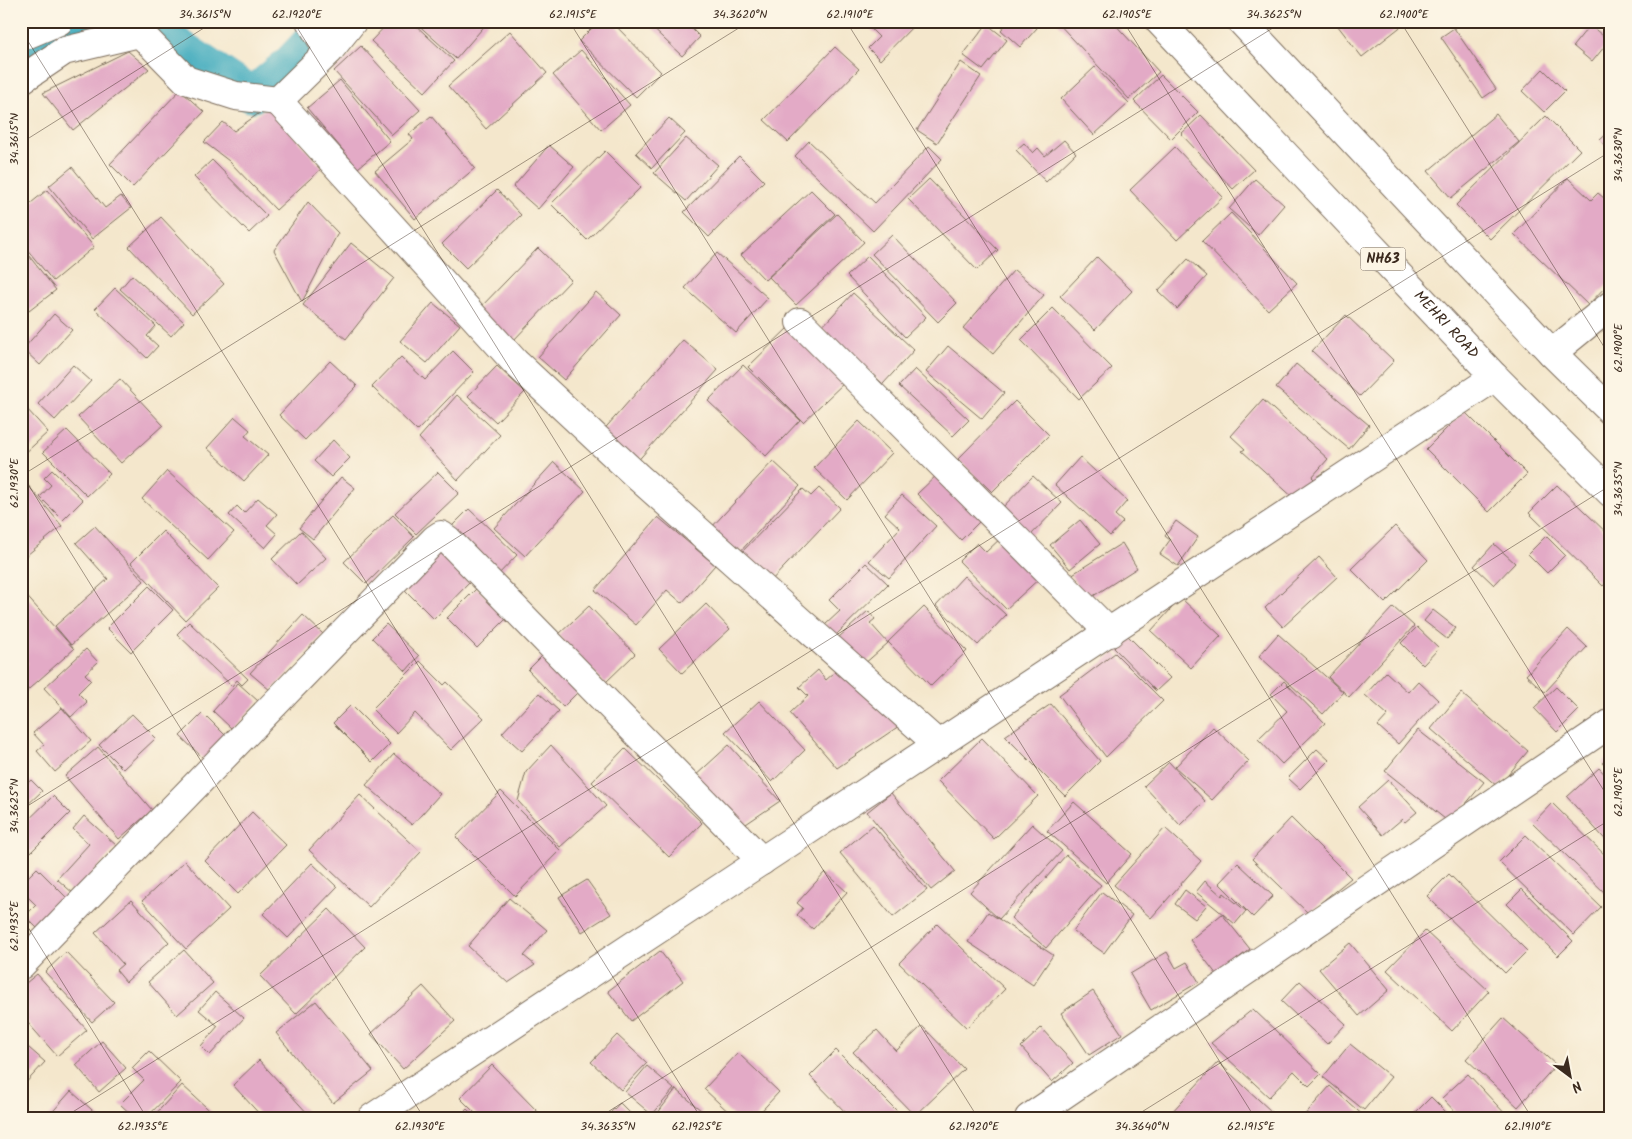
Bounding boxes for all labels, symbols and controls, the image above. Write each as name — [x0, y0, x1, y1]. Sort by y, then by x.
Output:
text: 34.3615°N — [179, 5, 231, 24]
text: 62.1920°E — [272, 5, 323, 24]
text: 62.1915°E — [549, 5, 598, 24]
text: 34.3620°N — [713, 5, 768, 24]
text: 62.1910°E — [827, 5, 874, 24]
text: 62.1905°E — [1102, 5, 1153, 24]
text: 34.3625°N — [1246, 5, 1302, 24]
text: 62.1900°E — [1379, 5, 1430, 24]
text: 34.3615°N — [5, 113, 24, 165]
text: 34.3630°N — [1609, 128, 1628, 182]
road number: NH63 — [1360, 248, 1406, 270]
street label: MEHRI ROAD — [1407, 285, 1485, 365]
text: 62.1900°E — [1609, 322, 1628, 373]
text: 62.1930°E — [5, 457, 24, 508]
text: 34.3635°N — [1609, 461, 1628, 517]
text: 62.1905°E — [1609, 766, 1628, 817]
text: 34.3625°N — [5, 778, 24, 834]
text: 62.1935°E — [5, 900, 24, 951]
north arrow — [1544, 1052, 1594, 1102]
text: N — [1567, 1075, 1586, 1098]
text: 62.1935°E — [118, 1117, 169, 1136]
text: 62.1930°E — [395, 1117, 446, 1136]
text: 34.3635°N — [580, 1117, 636, 1136]
text: 62.1925°E — [672, 1117, 723, 1136]
text: 62.1920°E — [949, 1117, 1000, 1136]
text: 34.3640°N — [1115, 1117, 1169, 1136]
text: 62.1915°E — [1227, 1117, 1276, 1136]
text: 62.1910°E — [1505, 1117, 1552, 1136]

